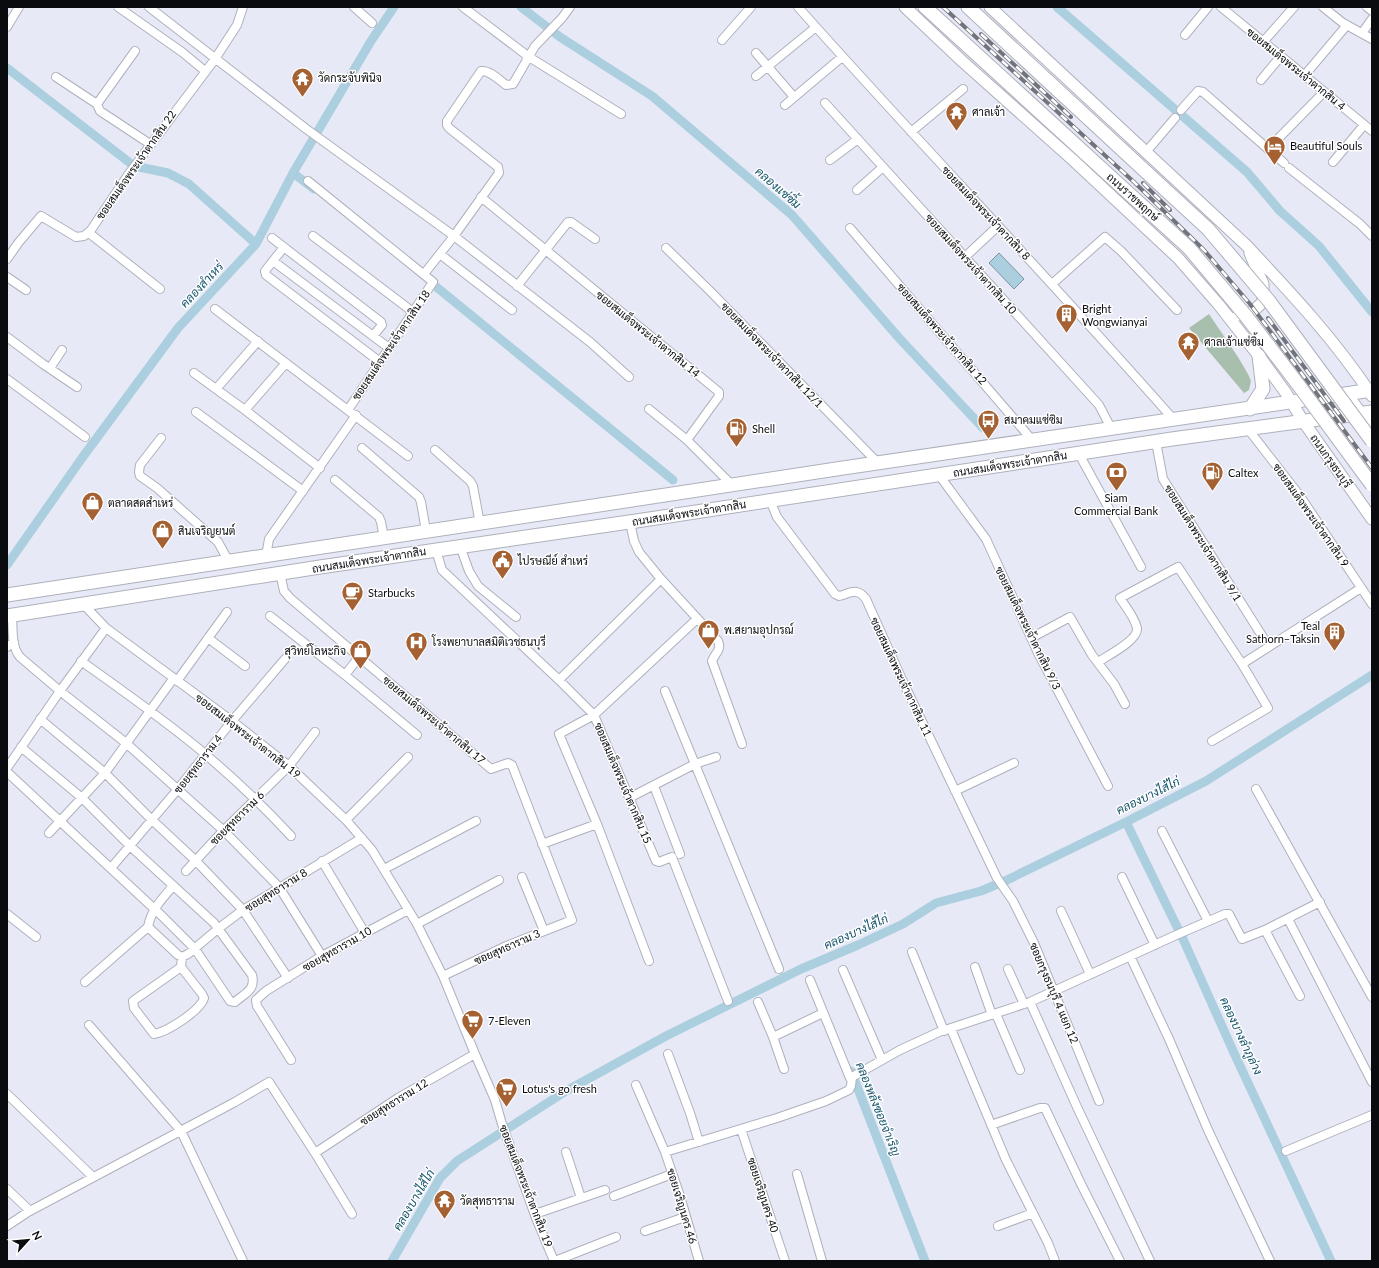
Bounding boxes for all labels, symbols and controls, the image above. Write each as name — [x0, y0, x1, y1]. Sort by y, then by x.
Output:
street label: ซอยสมเด็จพระเจ้าตากสิน 4 — [1244, 23, 1350, 113]
temple icon: วัดกระจับพินิจ — [289, 65, 315, 98]
place label: วัดกระจับพินิจ — [318, 71, 382, 84]
temple icon: ศาลเจ้า — [944, 99, 970, 132]
place label: ศาลเจ้า — [972, 105, 1005, 118]
street label: ซอยสมเด็จพระเจ้าตากสิน 22 — [91, 107, 178, 222]
hotel icon: Beautiful Souls — [1261, 133, 1287, 166]
place label: Beautiful Souls — [1290, 139, 1363, 152]
water label: คลองแซ่ซิ้ม — [752, 162, 806, 212]
street label: ซอยสมเด็จพระเจ้าตากสิน 8 — [939, 162, 1035, 262]
street label: ถนนราชพฤกษ์ — [1104, 169, 1163, 225]
street label: ซอยสมเด็จพระเจ้าตากสิน 10 — [923, 210, 1022, 317]
water label: คลองสำเหร่ — [177, 258, 227, 310]
street label: ซอยสมเด็จพระเจ้าตากสิน 12 — [895, 279, 991, 387]
street label: ซอยสมเด็จพระเจ้าตากสิน 18 — [347, 286, 432, 402]
street label: ซอยสมเด็จพระเจ้าตากสิน 14 — [594, 286, 705, 380]
street label: ซอยสมเด็จพระเจ้าตากสิน 12/1 — [719, 298, 828, 410]
building icon: Bright Wongwianyai — [1054, 302, 1080, 335]
place label: Bright Wongwianyai — [1082, 302, 1148, 328]
temple icon: ศาลเจ้าแซ่ซิ้ม — [1176, 329, 1202, 362]
place label: ศาลเจ้าแซ่ซิ้ม — [1204, 332, 1264, 348]
bus stop icon: สมาคมแซ่ซิม — [975, 407, 1001, 440]
place label: สมาคมแซ่ซิม — [1004, 413, 1063, 426]
fuel station icon: Shell — [723, 416, 749, 449]
place label: Shell — [752, 422, 775, 435]
street label: ถนนกรุงธนบุรี — [1306, 431, 1355, 492]
street label: ถนนสมเด็จพระเจ้าตากสิน — [952, 446, 1068, 479]
bank icon: Siam Commercial Bank — [1103, 459, 1129, 492]
street label: ซอยสมเด็จพระเจ้าตากสิน 9 — [1271, 459, 1354, 569]
fuel station icon: Caltex — [1199, 460, 1225, 493]
place label: Caltex — [1228, 466, 1259, 479]
street label: ซอยสมเด็จพระเจ้าตากสิน 9/1 — [1162, 481, 1246, 603]
shop icon: ตลาดสดสำเหร่ — [79, 490, 105, 523]
place label: Siam Commercial Bank — [1074, 491, 1158, 517]
street label: ถนนสมเด็จพระเจ้าตากสิน — [631, 495, 747, 528]
place label: ตลาดสดสำเหร่ — [108, 496, 173, 509]
shop icon: สินเจริญยนต์ — [150, 518, 176, 551]
place label: สินเจริญยนต์ — [178, 523, 235, 538]
street label: ถนนสมเด็จพระเจ้าตากสิน — [311, 542, 427, 575]
public building icon: ไปรษณีย์ สำเหร่ — [489, 548, 515, 581]
place label: ไปรษณีย์ สำเหร่ — [517, 553, 588, 567]
street label: ซอยสมเด็จพระเจ้าตากสิน 9/3 — [993, 563, 1066, 691]
cafe icon: Starbucks — [340, 580, 366, 613]
place label: Starbucks — [368, 586, 415, 599]
street label: ซอยสมเด็จพระเจ้าตากสิน 11 — [868, 614, 937, 738]
shop icon: พ.สยามอุปกรณ์ — [696, 617, 722, 650]
place label: Teal Sathorn–Taksin — [1246, 619, 1320, 645]
building icon: Teal Sathorn–Taksin — [1322, 619, 1348, 652]
place label: พ.สยามอุปกรณ์ — [724, 622, 794, 639]
hospital icon: โรงพยาบาลสมิติเวชธนบุรี — [403, 629, 429, 662]
place label: โรงพยาบาลสมิติเวชธนบุรี — [431, 634, 546, 651]
shop icon: สุวิทย์โลหะกิจ — [348, 638, 374, 671]
place label: สุวิทย์โลหะกิจ — [285, 643, 346, 660]
street label: ซอยสมเด็จพระเจ้าตากสิน 17 — [380, 671, 490, 766]
street label: ซอยสมเด็จพระเจ้าตากสิน 19 — [193, 689, 305, 781]
street label: ซอยสมเด็จพระเจ้าตากสิน 15 — [592, 720, 657, 845]
street label: ซอยสุทธาราม 4 — [171, 731, 227, 798]
water label: คลองบางไส้ไก่ — [1114, 773, 1183, 817]
street label: ซอยสุทธาราม 6 — [207, 788, 268, 849]
street label: ซอยสุทธาราม 8 — [242, 865, 311, 916]
water label: คลองบางไส้ไก่ — [821, 910, 891, 952]
street label: ซอยสุทธาราม 10 — [300, 923, 376, 976]
street label: ซอยสุทธาราม 3 — [472, 926, 543, 970]
street label: ซอยกรุงธนบุรี 4 แยก 12 — [1025, 940, 1082, 1046]
water label: คลองบางลำภูล่าง — [1216, 995, 1266, 1078]
supermarket icon: 7-Eleven — [460, 1008, 486, 1041]
place label: 7-Eleven — [488, 1014, 531, 1027]
water label: คลองหลังซอยจำเริญ — [853, 1060, 904, 1158]
street label: ซอยสุทธาราม 12 — [357, 1076, 432, 1130]
supermarket icon: Lotus's go fresh — [494, 1076, 520, 1109]
place label: Lotus's go fresh — [522, 1082, 597, 1095]
street label: ซอยสมเด็จพระเจ้าตากสิน 19 — [497, 1122, 558, 1249]
street label: ซอยเจริญนคร 40 — [744, 1156, 782, 1235]
water label: คลองบางไส้ไก่ — [389, 1166, 438, 1233]
street label: ซอยเจริญนคร 46 — [664, 1167, 700, 1245]
temple icon: วัดสุทธาราม — [431, 1188, 457, 1221]
place label: วัดสุทธาราม — [460, 1194, 514, 1210]
north arrow — [8, 1220, 48, 1260]
text: N — [30, 1229, 45, 1242]

